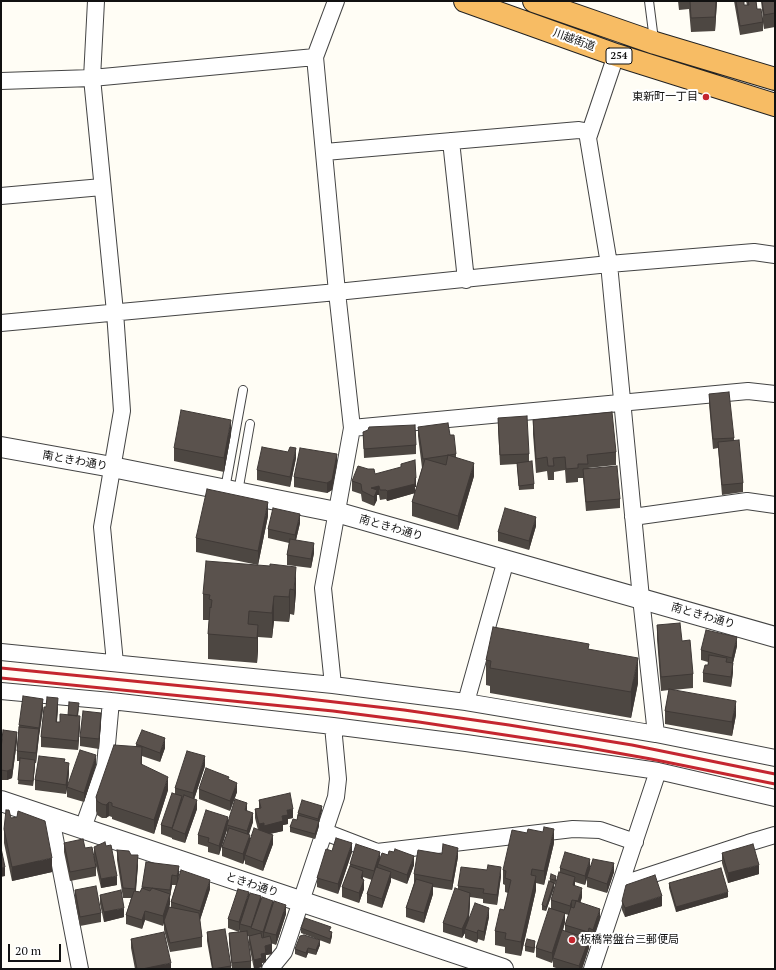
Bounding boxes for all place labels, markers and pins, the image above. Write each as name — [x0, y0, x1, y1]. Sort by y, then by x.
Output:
place label: 東新町一丁目 — [632, 90, 698, 104]
marker: 東新町一丁目 — [701, 92, 711, 102]
place label: 板橋常盤台三郵便局 — [580, 933, 679, 947]
marker: 板橋常盤台三郵便局 — [567, 935, 577, 945]

